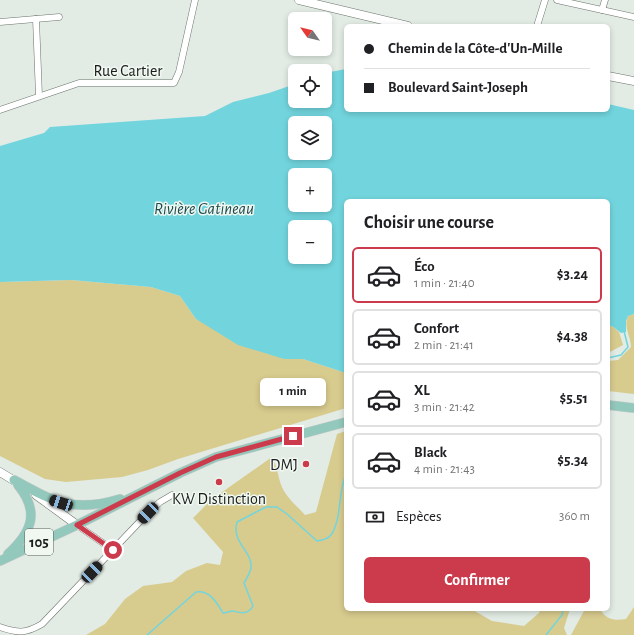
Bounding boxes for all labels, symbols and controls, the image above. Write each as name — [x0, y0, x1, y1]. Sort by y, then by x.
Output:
north arrow — [288, 12, 332, 56]
map controls — [288, 12, 332, 264]
text: Chemin de la Côte-d'Un-Mille — [388, 41, 562, 56]
street label: Rue Cartier — [94, 63, 163, 79]
button: locate — [288, 64, 332, 108]
text: Boulevard Saint-Joseph — [388, 80, 528, 95]
button: layers — [288, 116, 332, 160]
button: + — [288, 168, 332, 212]
water label: Rivière Gatineau — [154, 200, 254, 217]
text: Choisir une course — [364, 214, 494, 232]
button: − — [288, 220, 332, 264]
icon: car — [366, 257, 402, 293]
text: Éco — [414, 259, 435, 274]
text: $3.24 — [557, 267, 588, 282]
text: 1 min · 21:40 — [414, 277, 475, 290]
icon: car — [366, 319, 402, 355]
text: Confort — [414, 321, 459, 336]
text: $4.38 — [556, 329, 588, 344]
text: 2 min · 21:41 — [414, 339, 474, 352]
callout: 1 min — [260, 378, 326, 406]
icon: car — [366, 381, 402, 417]
text: XL — [414, 383, 430, 398]
text: 1 min — [279, 385, 307, 398]
text: $5.51 — [559, 391, 588, 406]
text: 3 min · 21:42 — [414, 401, 475, 414]
route end — [284, 427, 302, 445]
icon: car — [366, 443, 402, 479]
text: Black — [414, 445, 447, 460]
text: $5.34 — [557, 453, 588, 468]
place label: DMJ — [270, 457, 298, 473]
marker: DMJ — [301, 459, 311, 469]
text: 4 min · 21:43 — [414, 463, 475, 476]
marker: KW Distinction — [214, 477, 224, 487]
place label: KW Distinction — [172, 491, 266, 507]
car — [48, 494, 74, 512]
car — [135, 500, 161, 526]
icon: cash — [364, 506, 386, 528]
text: Espèces — [396, 509, 442, 524]
text: 360 m — [559, 510, 590, 523]
road number: 105 — [25, 529, 53, 555]
route start — [104, 541, 122, 559]
button: Confirmer — [364, 557, 590, 603]
car — [79, 559, 105, 585]

